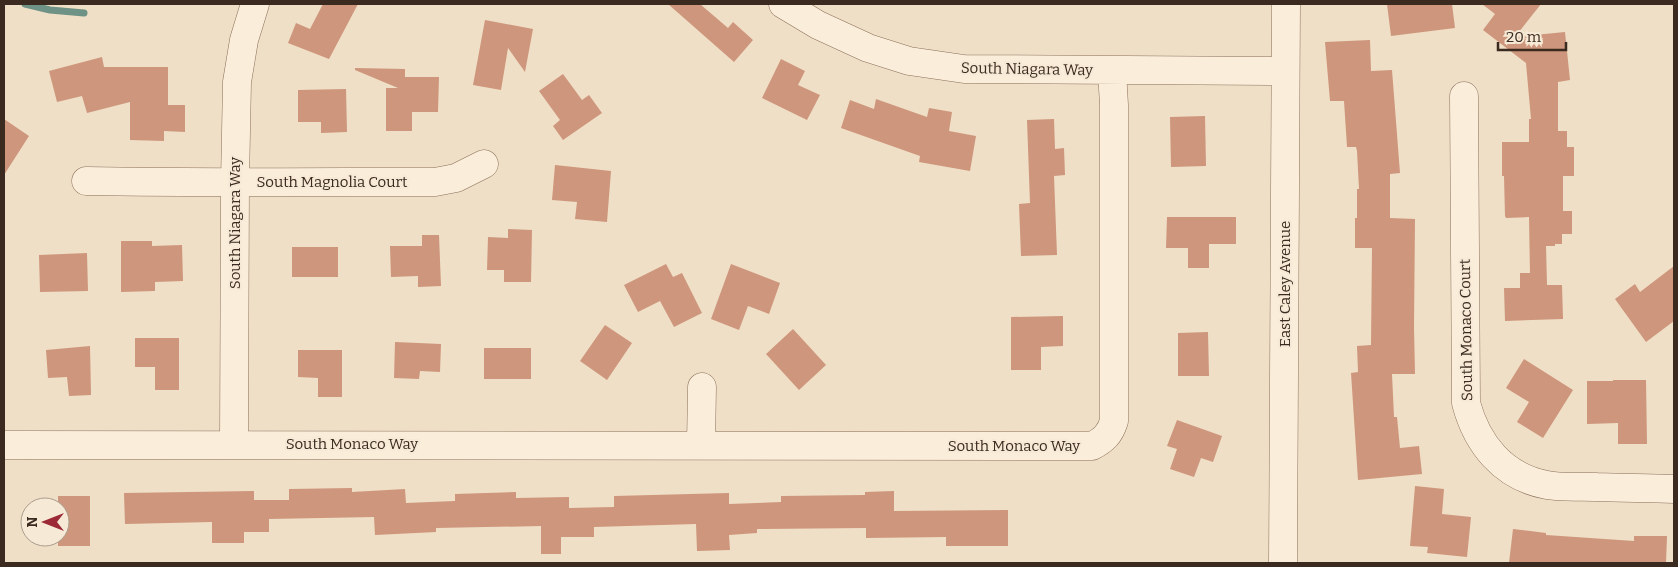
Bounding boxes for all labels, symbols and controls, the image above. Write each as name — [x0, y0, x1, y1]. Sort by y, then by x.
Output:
scale bar — [1498, 20, 1566, 52]
text: 20 m — [1506, 28, 1542, 46]
street label: South Niagara Way — [961, 59, 1093, 79]
street label: South Niagara Way — [226, 157, 244, 289]
street label: South Magnolia Court — [256, 173, 408, 191]
street label: East Caley Avenue — [1276, 221, 1294, 347]
street label: South Monaco Court — [1456, 258, 1476, 401]
street label: South Monaco Way — [286, 435, 418, 453]
street label: South Monaco Way — [948, 437, 1080, 455]
north arrow — [20, 497, 70, 547]
text: N — [24, 516, 41, 527]

